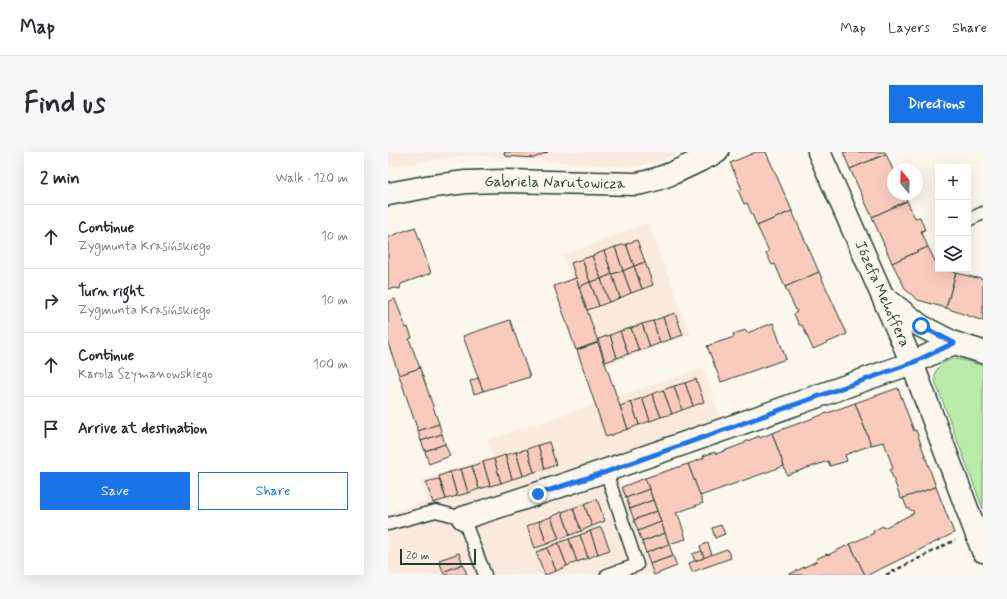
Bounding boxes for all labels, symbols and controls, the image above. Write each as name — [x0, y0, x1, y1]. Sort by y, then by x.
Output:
text: Map — [20, 15, 55, 40]
text: Map — [840, 19, 866, 37]
text: Layers — [888, 19, 930, 37]
text: Share — [952, 19, 987, 37]
button: Directions — [889, 85, 983, 123]
text: Find us — [24, 86, 105, 123]
north arrow — [887, 164, 923, 200]
map controls — [935, 164, 971, 272]
button: + — [935, 164, 971, 200]
text: 2 min — [40, 167, 80, 189]
text: Walk · 120 m — [276, 170, 348, 187]
street label: Gabriela Narutowicza — [484, 172, 627, 194]
button: − — [935, 200, 971, 236]
text: Continue — [78, 218, 134, 238]
icon: ahead — [40, 226, 62, 248]
text: 10 m — [321, 228, 348, 245]
button: layers — [935, 236, 971, 272]
text: Zygmunta Krasińskiego — [78, 238, 211, 255]
street label: Józefa Mehoffera — [850, 238, 914, 350]
text: Turn right — [78, 282, 145, 302]
icon: right — [40, 290, 62, 312]
text: 10 m — [321, 292, 348, 309]
text: Zygmunta Krasińskiego — [78, 302, 211, 319]
route start — [912, 317, 930, 335]
text: Continue — [78, 346, 134, 366]
icon: ahead — [40, 354, 62, 376]
text: 100 m — [313, 356, 348, 373]
text: Karola Szymanowskiego — [78, 366, 213, 383]
icon: arrive — [40, 418, 62, 440]
text: Arrive at destination — [78, 419, 207, 439]
button: Save — [40, 472, 190, 510]
button: Share — [198, 472, 348, 510]
route end — [529, 485, 547, 503]
scale bar — [400, 547, 476, 566]
text: 20 m — [406, 549, 429, 563]

